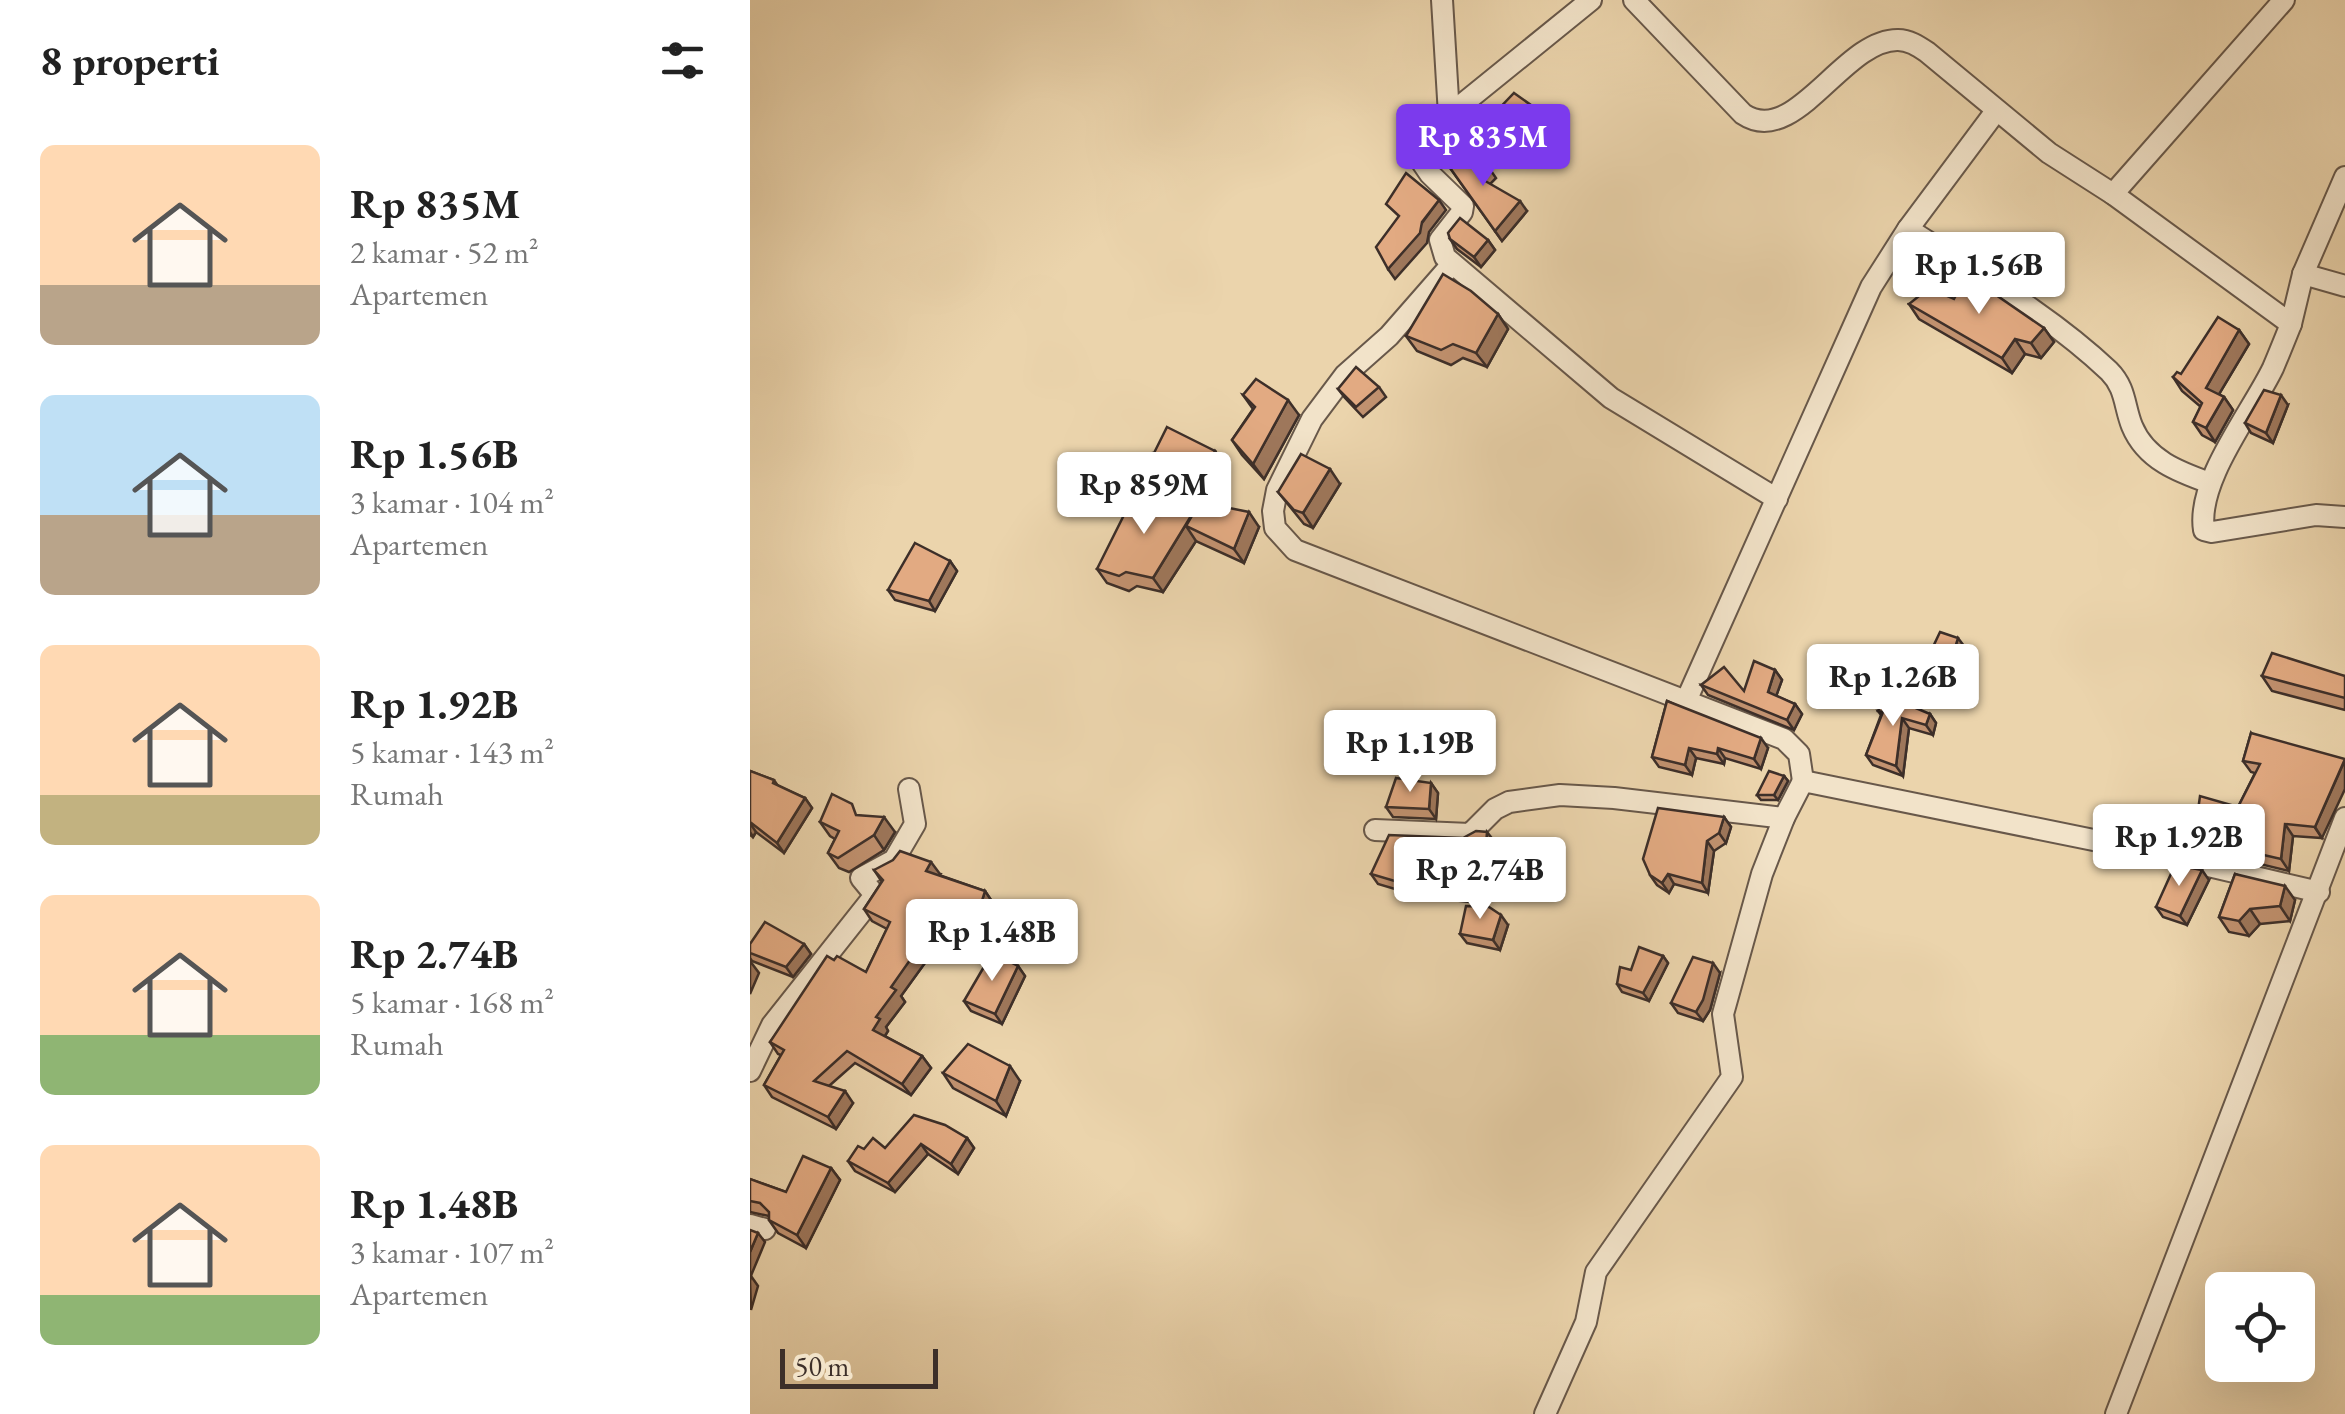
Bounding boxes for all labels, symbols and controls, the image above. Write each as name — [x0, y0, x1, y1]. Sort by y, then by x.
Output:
text: 8 properti — [40, 33, 220, 88]
icon: filters — [655, 33, 710, 88]
pin: Rp 835M — [1391, 104, 1575, 189]
text: Rp 835M — [1418, 115, 1548, 157]
text: Rp 835M — [350, 176, 520, 231]
icon: home — [120, 185, 240, 305]
text: 2 kamar · 52 m² — [350, 231, 539, 273]
pin: Rp 1.56B — [1876, 232, 2082, 317]
text: Rp 1.56B — [1915, 243, 2043, 285]
text: Apartemen — [350, 273, 488, 315]
text: Rp 1.56B — [350, 426, 518, 481]
icon: home — [120, 435, 240, 555]
pin: Rp 859M — [1052, 452, 1236, 537]
text: Rp 859M — [1079, 463, 1209, 505]
text: 3 kamar · 104 m² — [350, 481, 554, 523]
text: Apartemen — [350, 523, 488, 565]
pin: Rp 1.26B — [1790, 644, 1996, 729]
text: Rp 1.26B — [1829, 655, 1957, 697]
text: Rp 1.92B — [350, 676, 518, 731]
icon: home — [120, 685, 240, 805]
pin: Rp 1.19B — [1307, 710, 1513, 795]
text: Rp 1.19B — [1346, 721, 1474, 763]
text: 5 kamar · 143 m² — [350, 731, 554, 773]
text: Rumah — [350, 773, 444, 815]
pin: Rp 1.92B — [2076, 804, 2282, 889]
text: Rp 1.92B — [2115, 815, 2243, 857]
pin: Rp 2.74B — [1377, 837, 1583, 922]
text: Rp 2.74B — [1416, 848, 1544, 890]
pin: Rp 1.48B — [889, 899, 1095, 984]
text: Rp 1.48B — [928, 910, 1056, 952]
text: Rp 2.74B — [350, 926, 518, 981]
icon: home — [120, 935, 240, 1055]
text: 5 kamar · 168 m² — [350, 981, 554, 1023]
text: Rumah — [350, 1023, 444, 1065]
text: Rp 1.48B — [350, 1176, 518, 1231]
icon: home — [120, 1185, 240, 1305]
text: 3 kamar · 107 m² — [350, 1231, 554, 1273]
map controls — [2205, 1272, 2315, 1382]
button: locate — [2205, 1272, 2315, 1382]
text: Apartemen — [350, 1273, 488, 1315]
scale bar — [780, 1344, 938, 1388]
text: 50 m — [795, 1348, 849, 1384]

